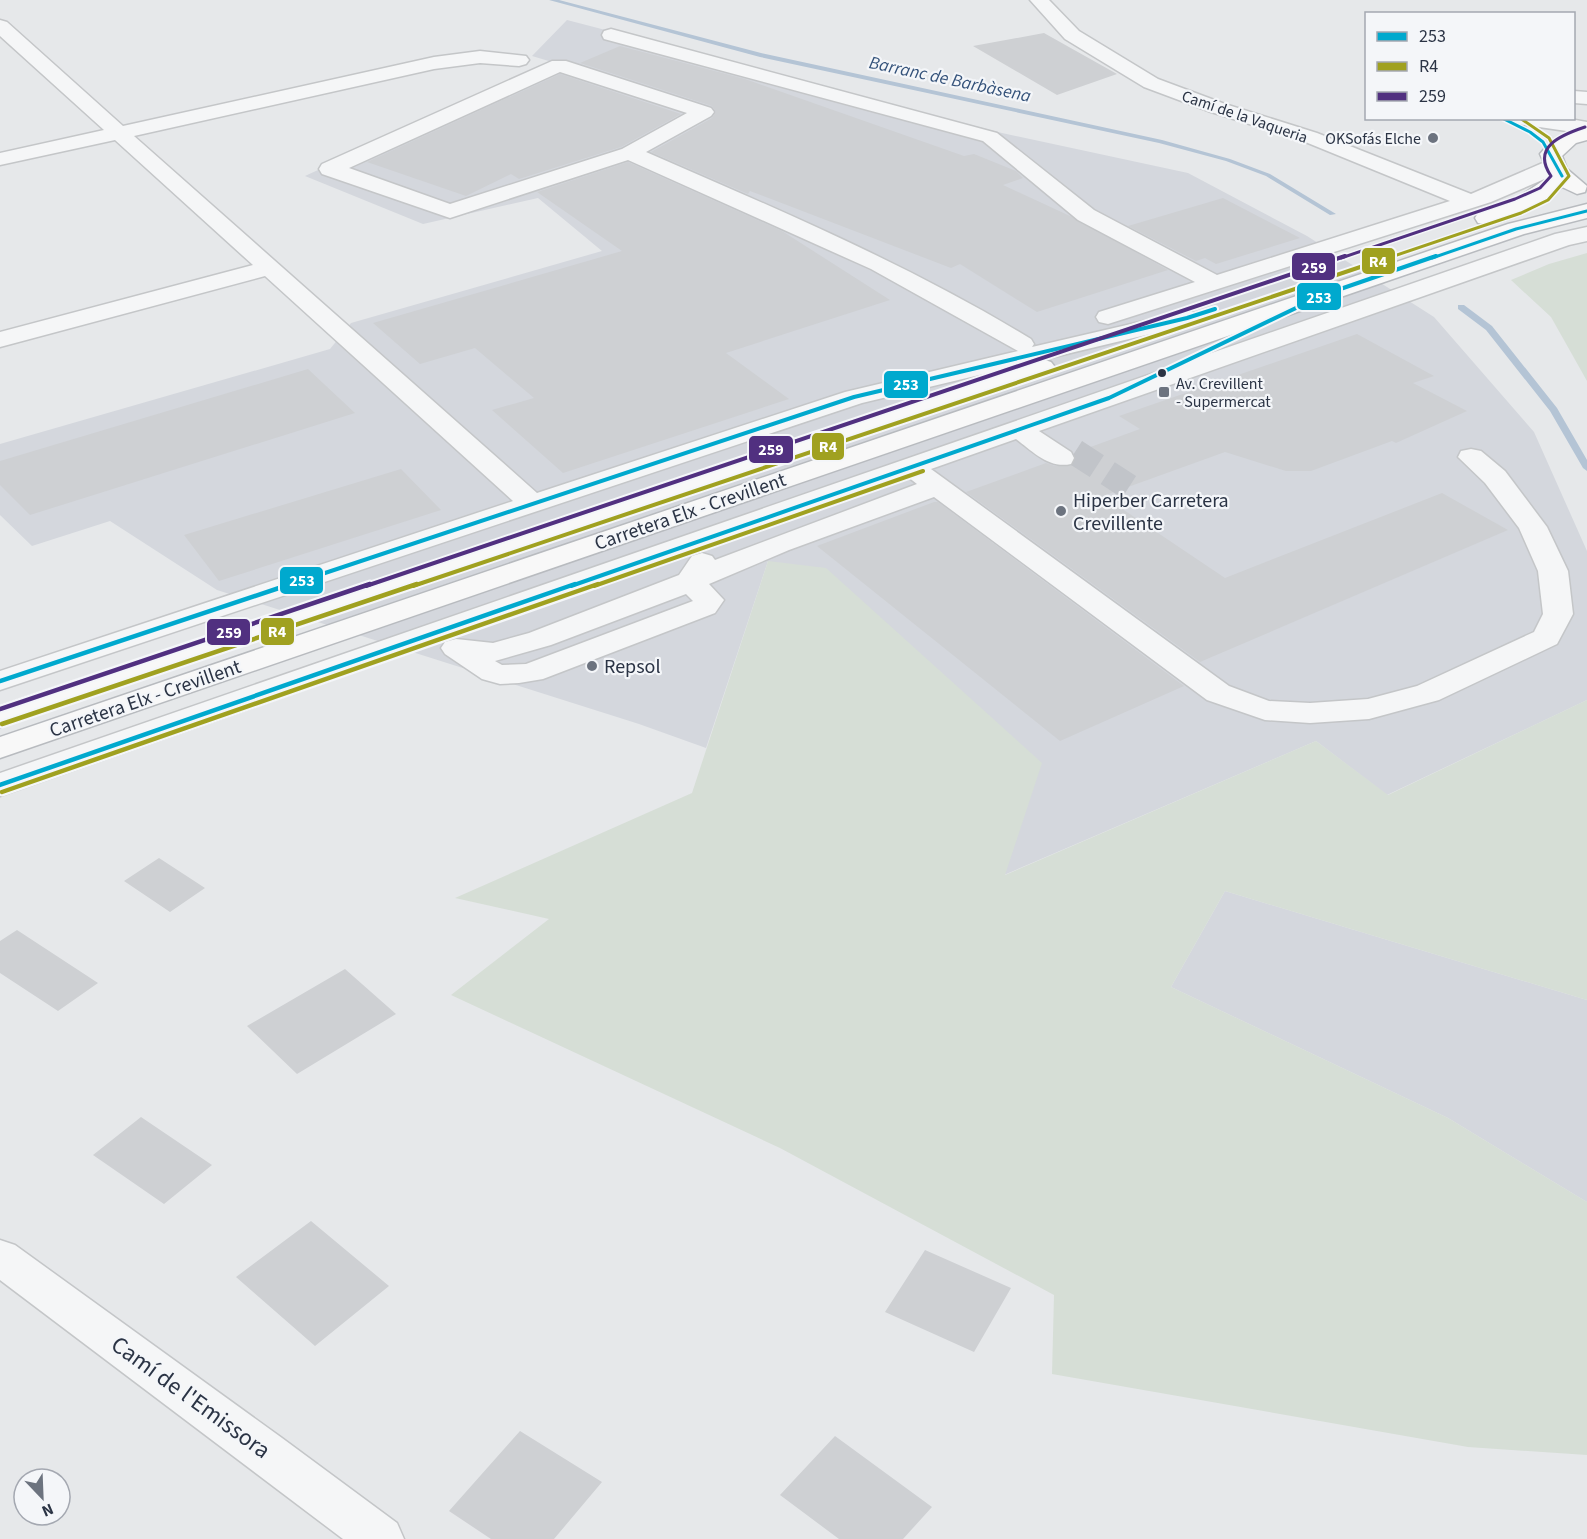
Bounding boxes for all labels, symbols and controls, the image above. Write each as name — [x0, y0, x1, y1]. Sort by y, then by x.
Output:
legend — [1365, 12, 1575, 120]
text: 253 — [1419, 24, 1446, 49]
water label: Barranc de Barbàsena — [867, 50, 1033, 109]
text: R4 — [1419, 54, 1438, 79]
text: 259 — [1419, 84, 1446, 109]
street label: Camí de la Vaqueria — [1179, 85, 1311, 149]
place label: OKSofás Elche — [1325, 128, 1421, 150]
marker: OKSofás Elche — [1426, 131, 1440, 145]
line badge: R4 — [1361, 247, 1396, 275]
text: R4 — [1369, 251, 1388, 273]
line badge: 259 — [1291, 252, 1336, 281]
text: 259 — [1301, 257, 1327, 279]
line badge: 253 — [1296, 282, 1342, 311]
text: 253 — [1306, 287, 1332, 309]
unlabelled marker — [1156, 367, 1168, 379]
line badge: 253 — [883, 370, 929, 399]
place label: Av. Crevillent - Supermercat — [1176, 373, 1271, 413]
text: 253 — [893, 374, 919, 396]
marker: Av. Crevillent - Supermercat — [1157, 385, 1171, 399]
line badge: R4 — [811, 432, 845, 461]
line badge: 259 — [748, 435, 794, 464]
text: R4 — [819, 436, 838, 458]
text: 259 — [758, 439, 784, 461]
street label: Carretera Elx - Crevillent — [591, 466, 790, 558]
place label: Hiperber Carretera Crevillente — [1073, 487, 1229, 538]
marker: Hiperber Carretera Crevillente — [1054, 504, 1068, 518]
line badge: 253 — [279, 566, 324, 595]
text: 253 — [289, 570, 315, 592]
line badge: R4 — [260, 617, 295, 646]
line badge: 259 — [206, 618, 251, 646]
text: R4 — [268, 621, 287, 643]
text: 259 — [216, 622, 242, 644]
street label: Carretera Elx - Crevillent — [46, 653, 245, 745]
place label: Repsol — [604, 653, 660, 681]
marker: Repsol — [585, 659, 599, 673]
street label: Camí de l'Emissora — [104, 1327, 278, 1467]
north arrow — [12, 1467, 72, 1527]
text: N — [38, 1498, 57, 1522]

